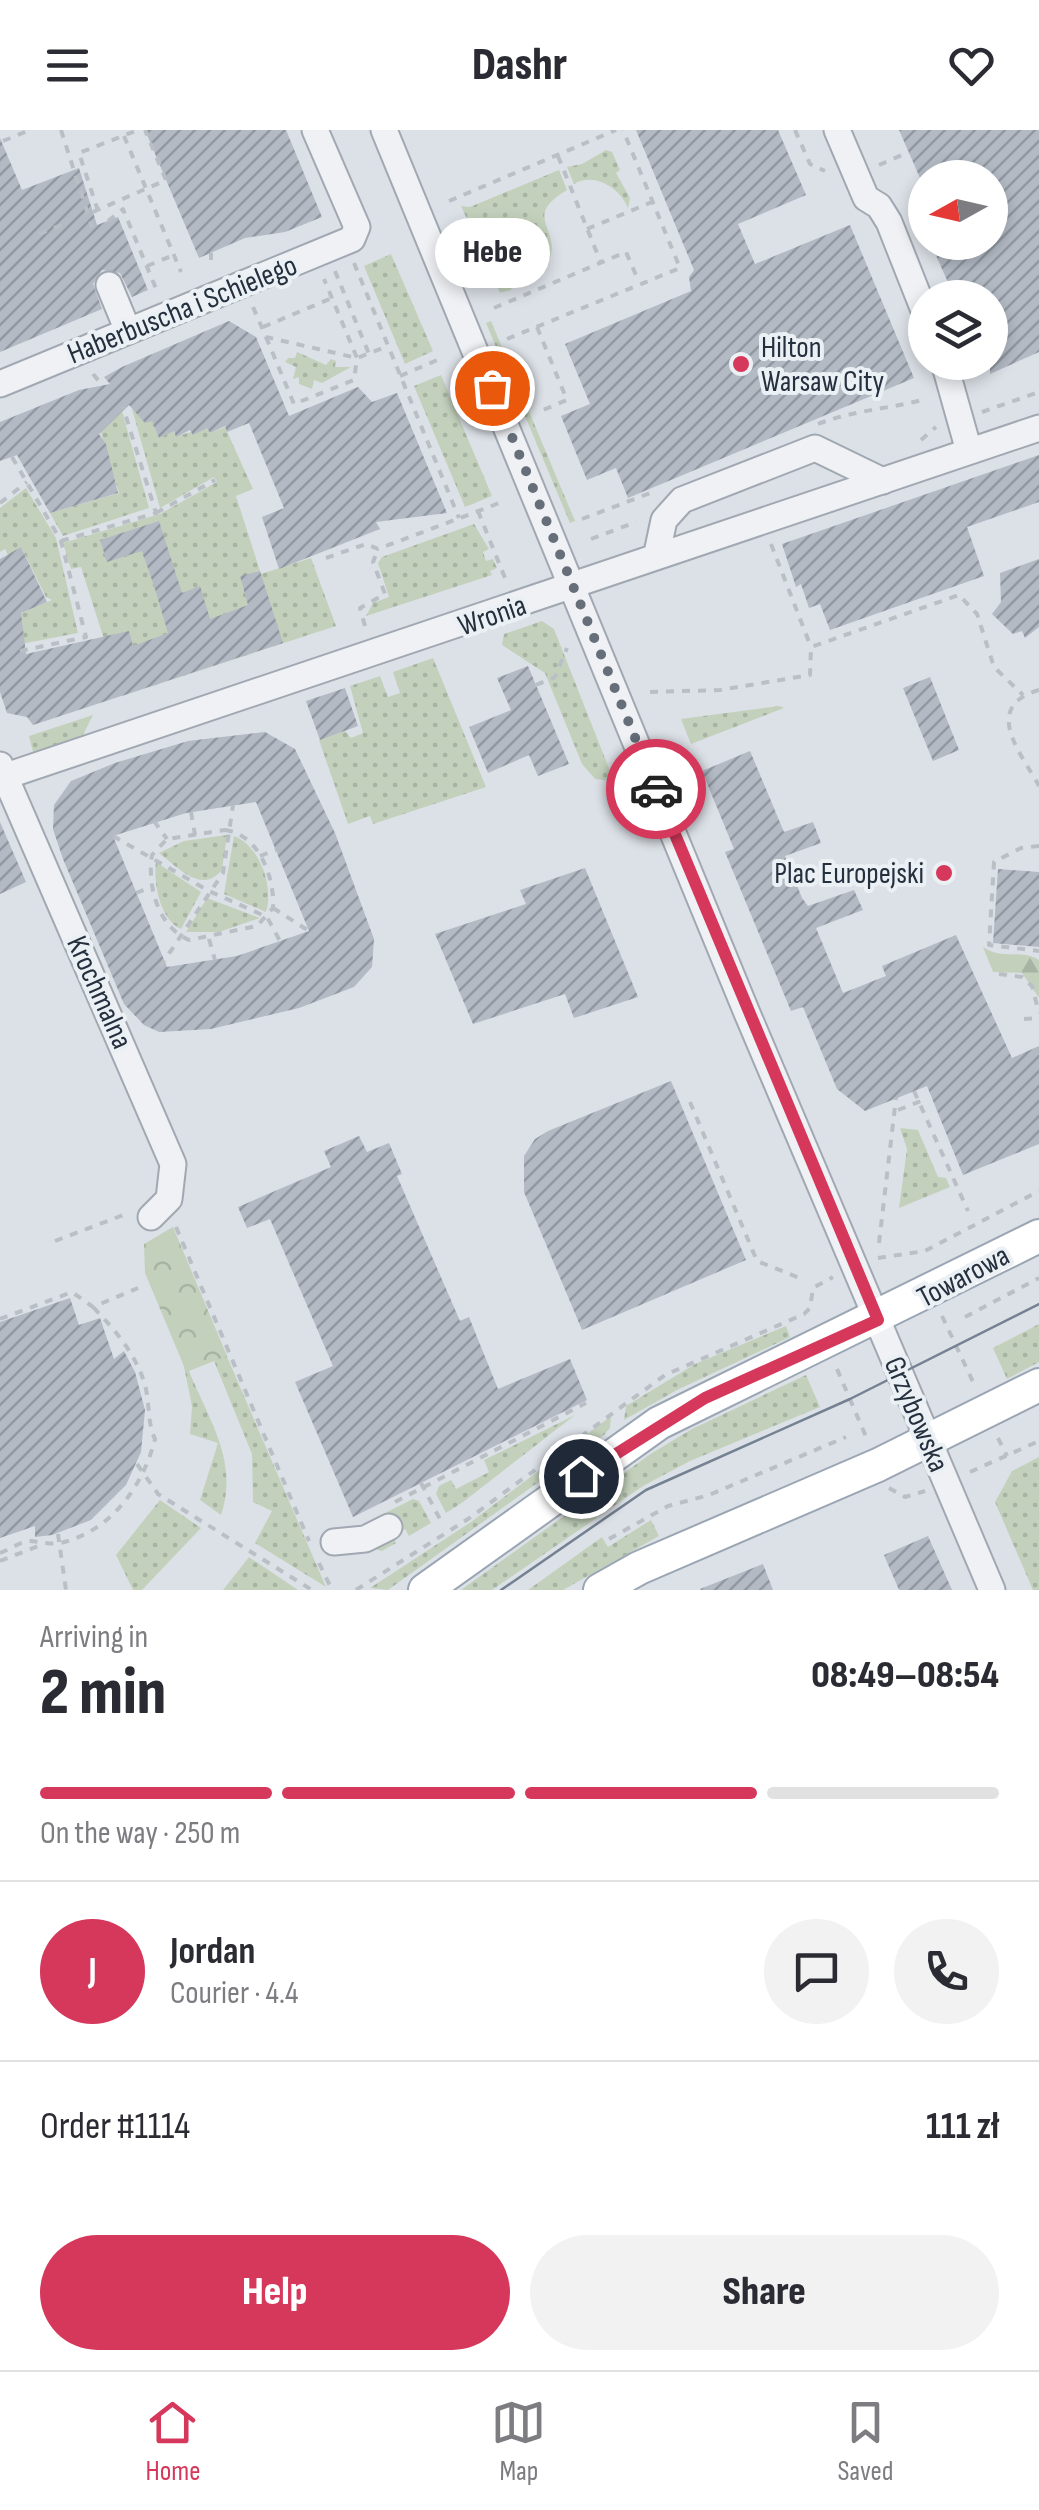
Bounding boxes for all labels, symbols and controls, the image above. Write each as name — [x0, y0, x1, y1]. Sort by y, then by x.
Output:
icon: menu — [40, 38, 95, 93]
text: Dashr — [472, 38, 567, 93]
icon: heart — [944, 38, 999, 93]
north arrow — [908, 160, 1008, 260]
map controls — [908, 160, 1008, 380]
callout: Hebe — [434, 218, 550, 288]
text: Hebe — [463, 233, 522, 272]
street label: Haberbuscha i Schielego — [62, 247, 302, 372]
button: layers — [908, 280, 1008, 380]
place label: Hilton Warsaw City — [761, 330, 884, 400]
pin — [450, 346, 535, 431]
marker: Hilton Warsaw City — [730, 353, 752, 375]
icon: bag — [465, 361, 520, 416]
street label: Wronia — [453, 588, 531, 644]
courier — [606, 739, 706, 839]
icon: car — [629, 762, 684, 817]
place label: Plac Europejski — [774, 856, 924, 892]
marker: Plac Europejski — [933, 862, 955, 884]
street label: Krochmalna — [58, 930, 140, 1054]
street label: Towarowa — [911, 1238, 1016, 1316]
street label: Grzybowska — [876, 1351, 956, 1477]
pin — [539, 1434, 624, 1519]
icon: home — [554, 1449, 609, 1504]
text: Arriving in — [40, 1618, 148, 1657]
text: 08:49–08:54 — [811, 1653, 999, 1698]
text: 2 min — [40, 1655, 166, 1733]
text: On the way · 250 m — [40, 1814, 240, 1853]
button: chat — [764, 1919, 869, 2024]
button: phone — [894, 1919, 999, 2024]
text: Jordan — [170, 1929, 255, 1974]
text: J — [88, 1949, 97, 1994]
text: Courier · 4.4 — [170, 1974, 298, 2013]
text: Order #1114 — [40, 2104, 190, 2149]
text: 111 zł — [926, 2104, 999, 2149]
button: Help — [40, 2235, 510, 2350]
button: Share — [530, 2235, 999, 2350]
tab: Home — [145, 2395, 201, 2488]
tab: Map — [491, 2395, 546, 2488]
tab: Saved — [837, 2395, 894, 2488]

